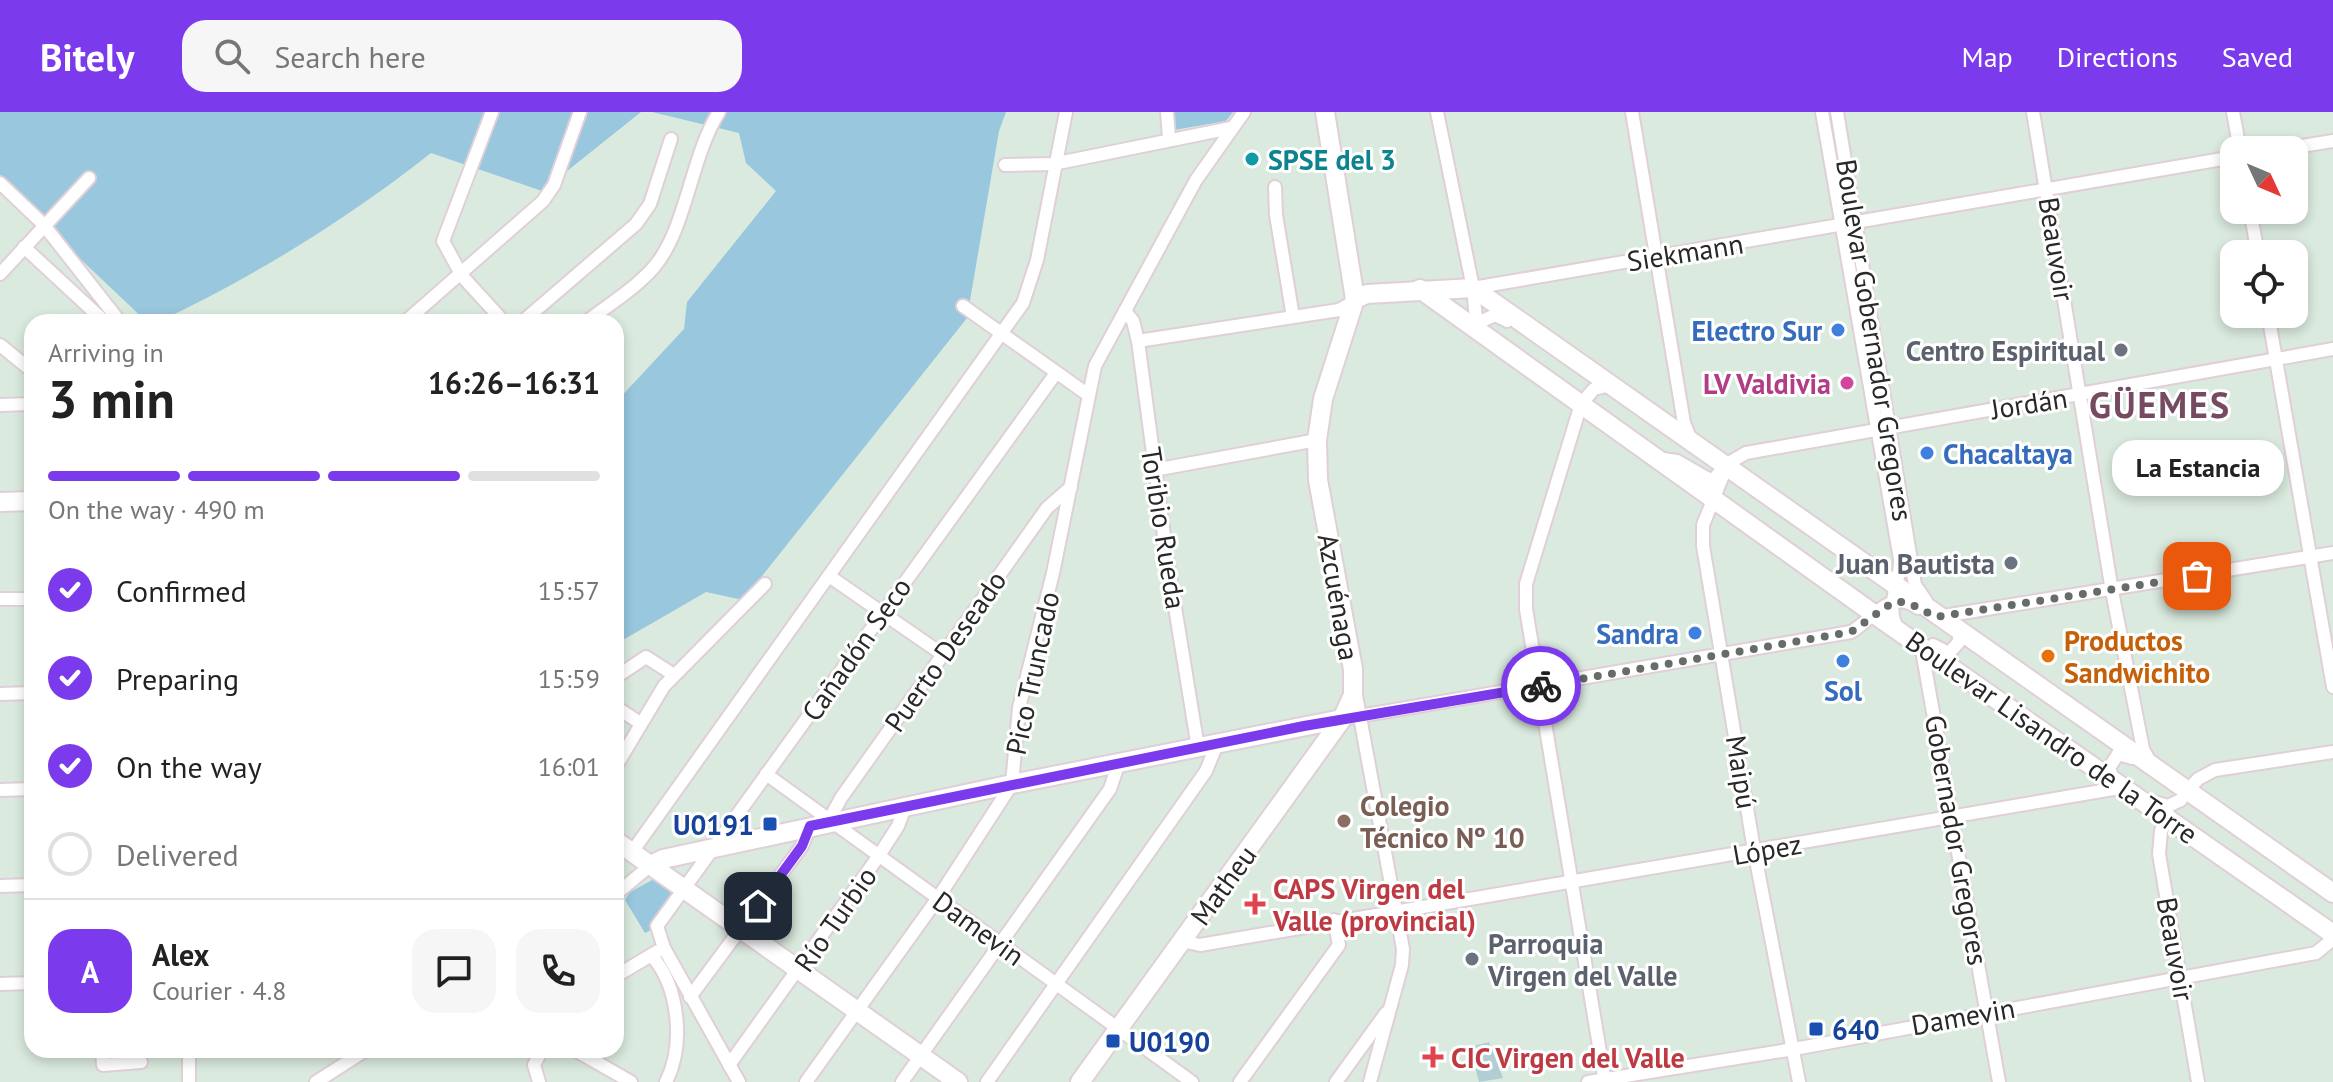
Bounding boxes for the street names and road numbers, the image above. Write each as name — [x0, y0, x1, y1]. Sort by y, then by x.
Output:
street label: Boulevar Gobernador Gregores — [1828, 156, 1922, 524]
street label: Beauvoir — [2031, 194, 2084, 304]
street label: Siekmann — [1624, 225, 1746, 279]
street label: Jordán — [1987, 379, 2070, 427]
street label: Toribio Rueda — [1133, 444, 1195, 612]
street label: Azcuénaga — [1310, 531, 1368, 663]
street label: Puerto Deseado — [876, 563, 1014, 739]
street label: Cañadón Seco — [793, 570, 919, 728]
street label: Pico Truncado — [997, 588, 1067, 758]
street label: Boulevar Lisandro de la Torre — [1899, 622, 2205, 852]
street label: Gobernador Gregores — [1917, 712, 1997, 968]
street label: Maipú — [1718, 733, 1766, 811]
street label: López — [1730, 825, 1804, 873]
street label: Matheu — [1182, 838, 1264, 932]
street label: Río Turbio — [785, 859, 885, 979]
street label: Damevin — [926, 882, 1032, 974]
street label: Beauvoir — [2149, 894, 2203, 1004]
street label: Damevin — [1908, 989, 2018, 1043]

